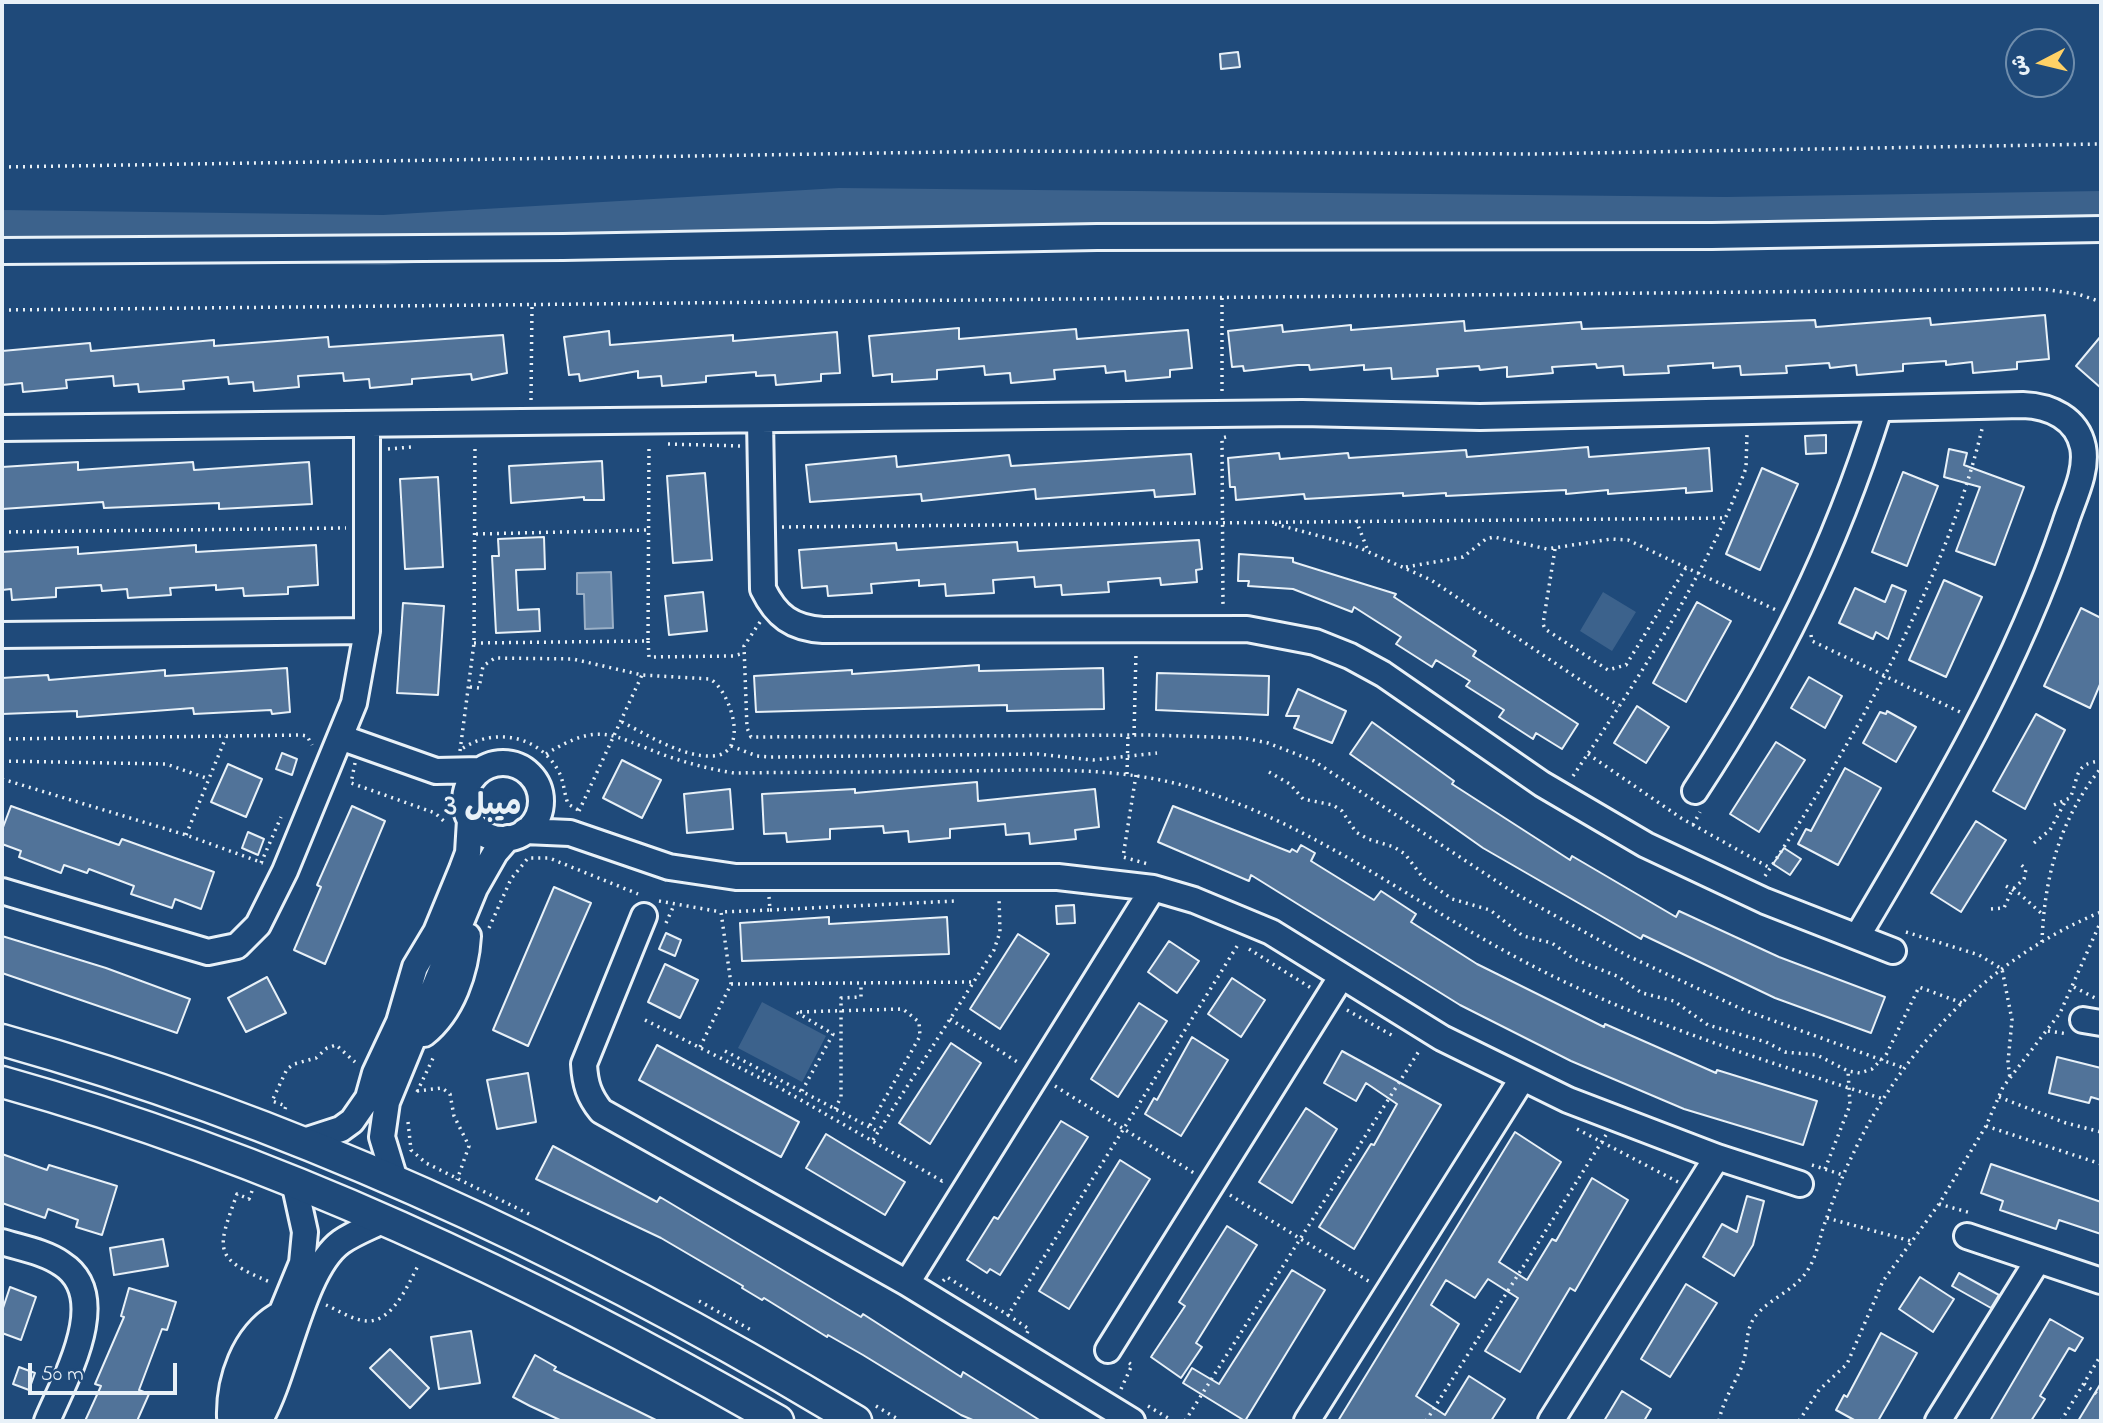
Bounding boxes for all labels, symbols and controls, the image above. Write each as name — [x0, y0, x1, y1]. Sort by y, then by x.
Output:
north arrow — [2005, 28, 2075, 98]
text: ش — [2006, 53, 2035, 77]
district label: ميبل 3 — [445, 791, 521, 827]
scale bar — [32, 1350, 180, 1394]
text: 50 m — [41, 1360, 84, 1390]

